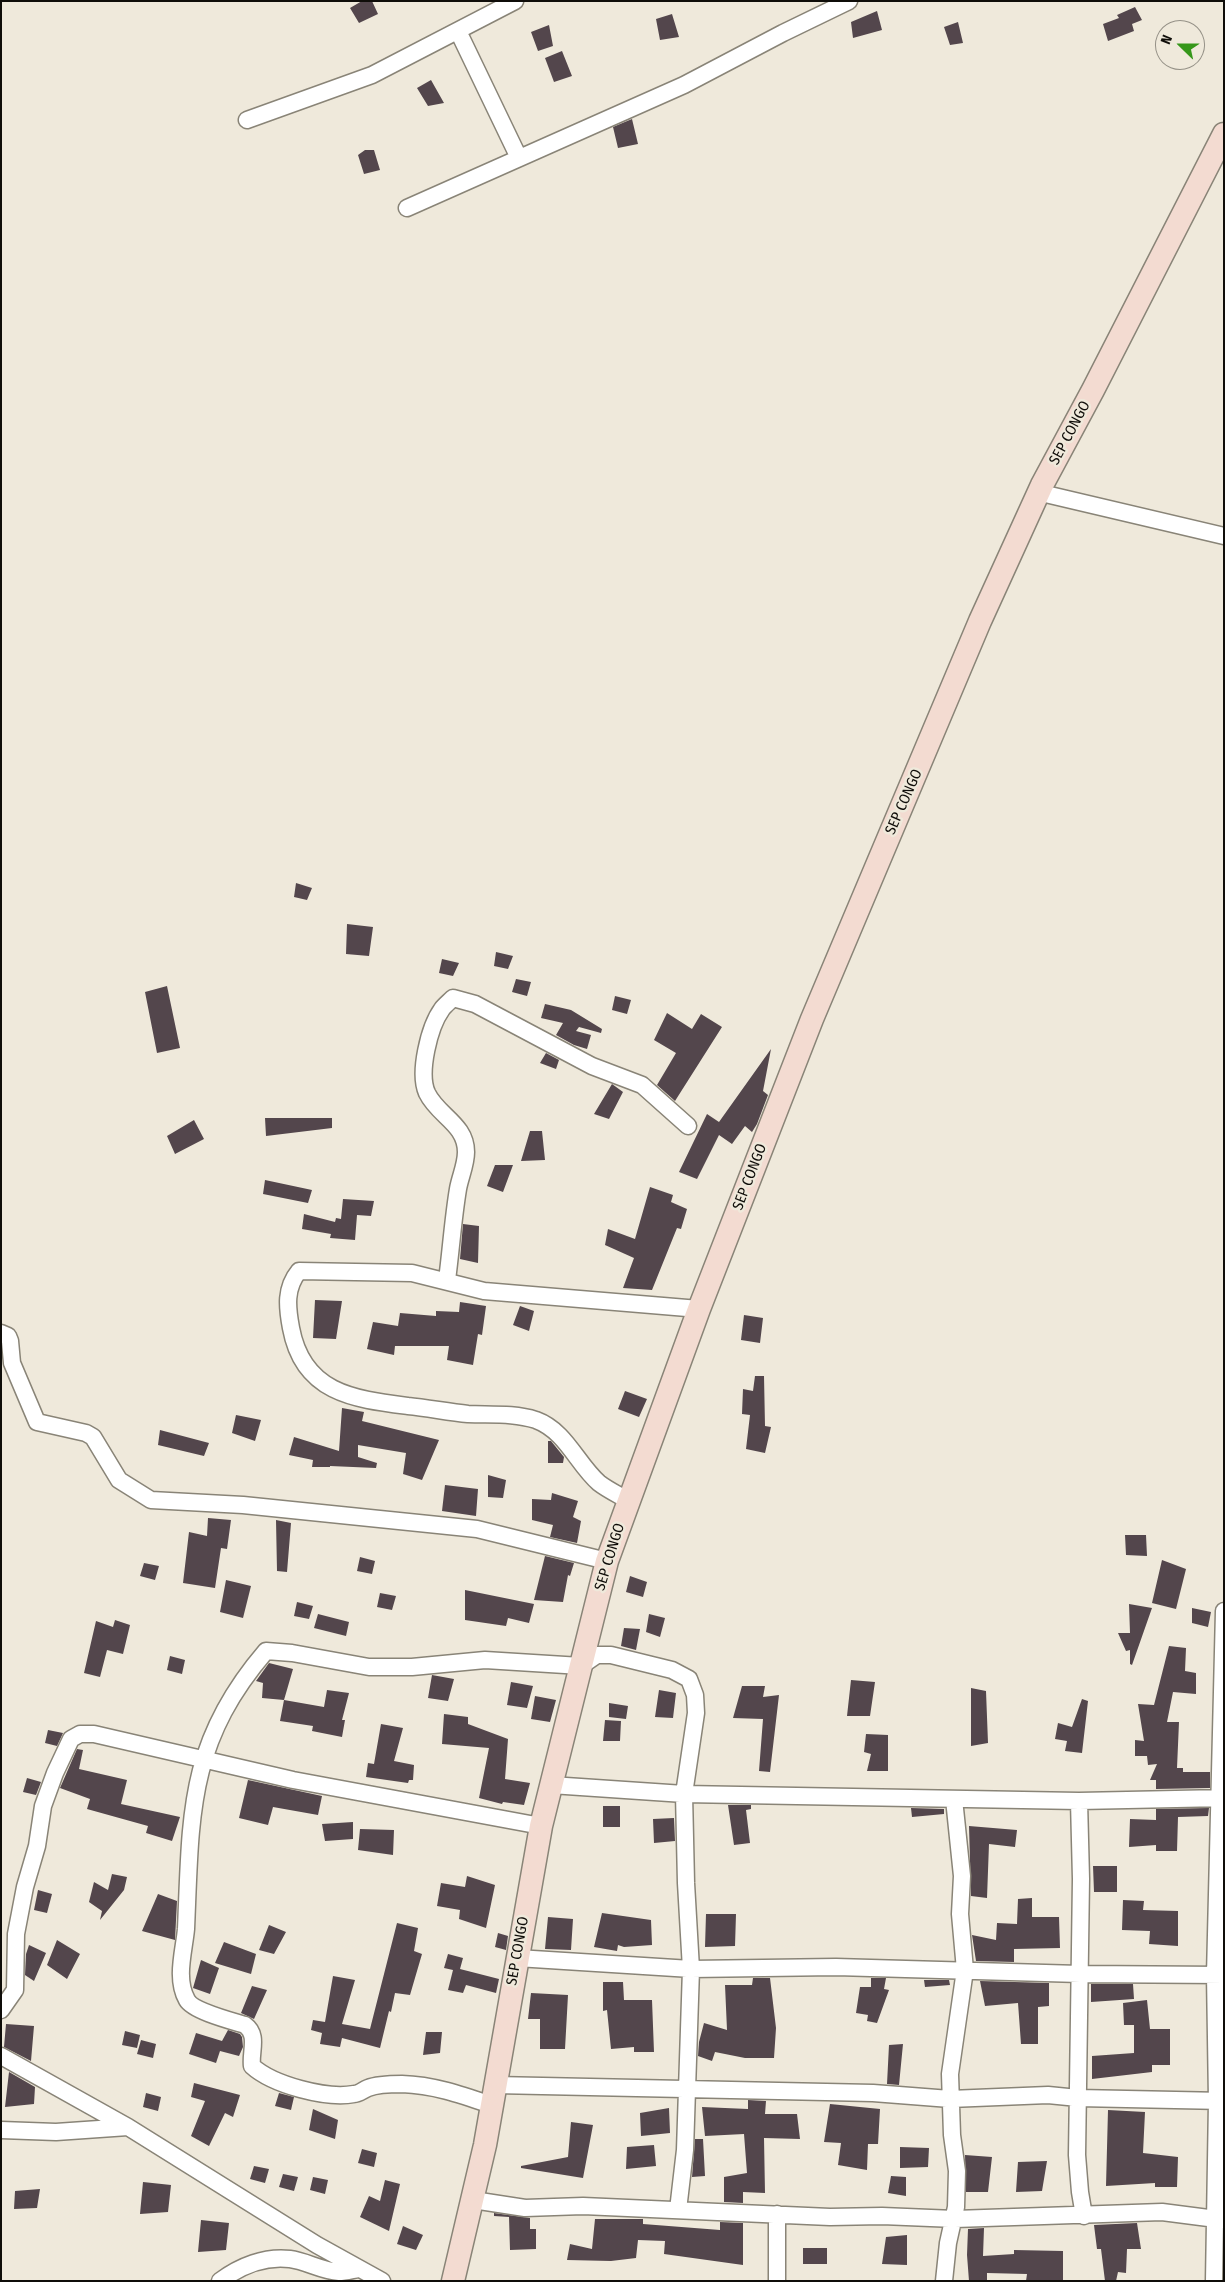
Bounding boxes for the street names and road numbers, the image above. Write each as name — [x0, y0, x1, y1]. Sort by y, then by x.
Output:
street label: SEP CONGO — [1046, 398, 1094, 468]
street label: SEP CONGO — [882, 767, 926, 837]
street label: SEP CONGO — [729, 1141, 771, 1213]
street label: SEP CONGO — [591, 1521, 629, 1593]
street label: SEP CONGO — [503, 1915, 533, 1987]

